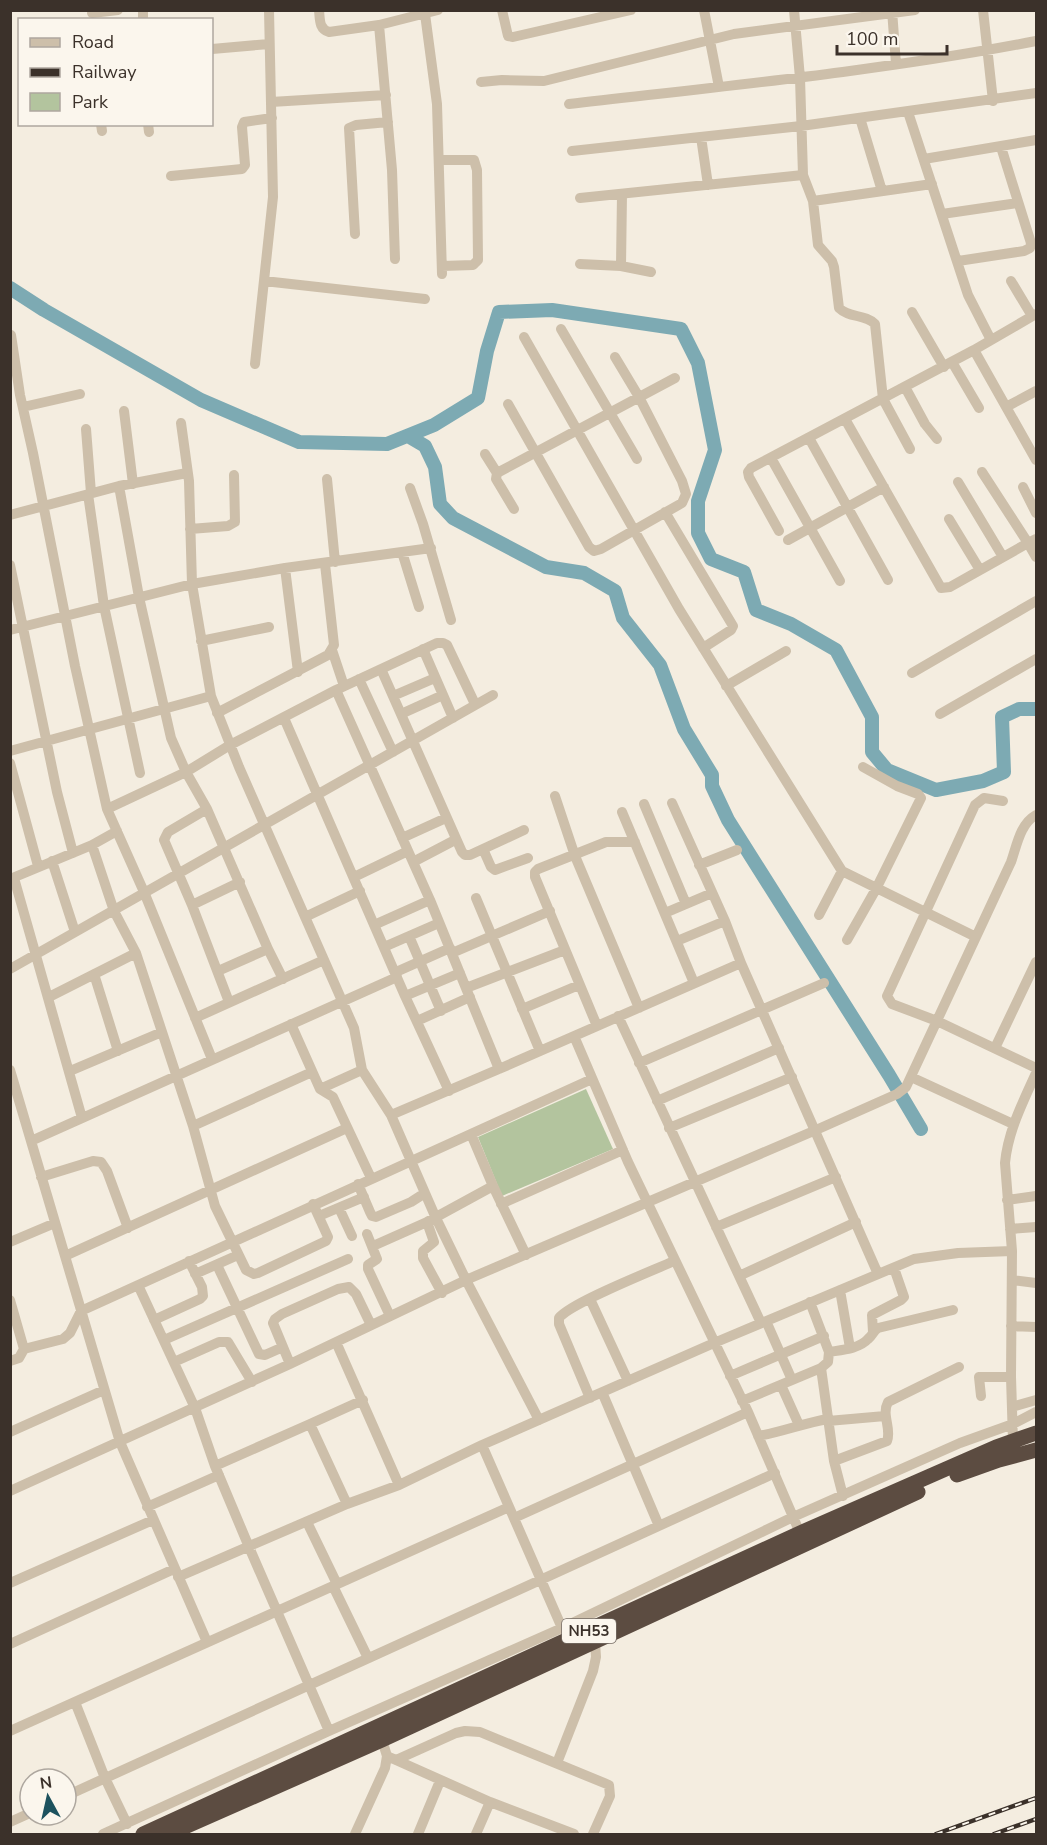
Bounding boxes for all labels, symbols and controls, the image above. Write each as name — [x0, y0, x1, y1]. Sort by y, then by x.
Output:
legend — [18, 18, 213, 126]
scale bar — [837, 18, 946, 56]
text: 100 m — [846, 27, 898, 51]
text: Road — [72, 30, 114, 54]
text: Railway — [72, 60, 137, 84]
text: Park — [72, 90, 109, 114]
road number: NH53 — [562, 1619, 616, 1643]
north arrow — [18, 1767, 78, 1827]
text: N — [39, 1771, 54, 1795]

